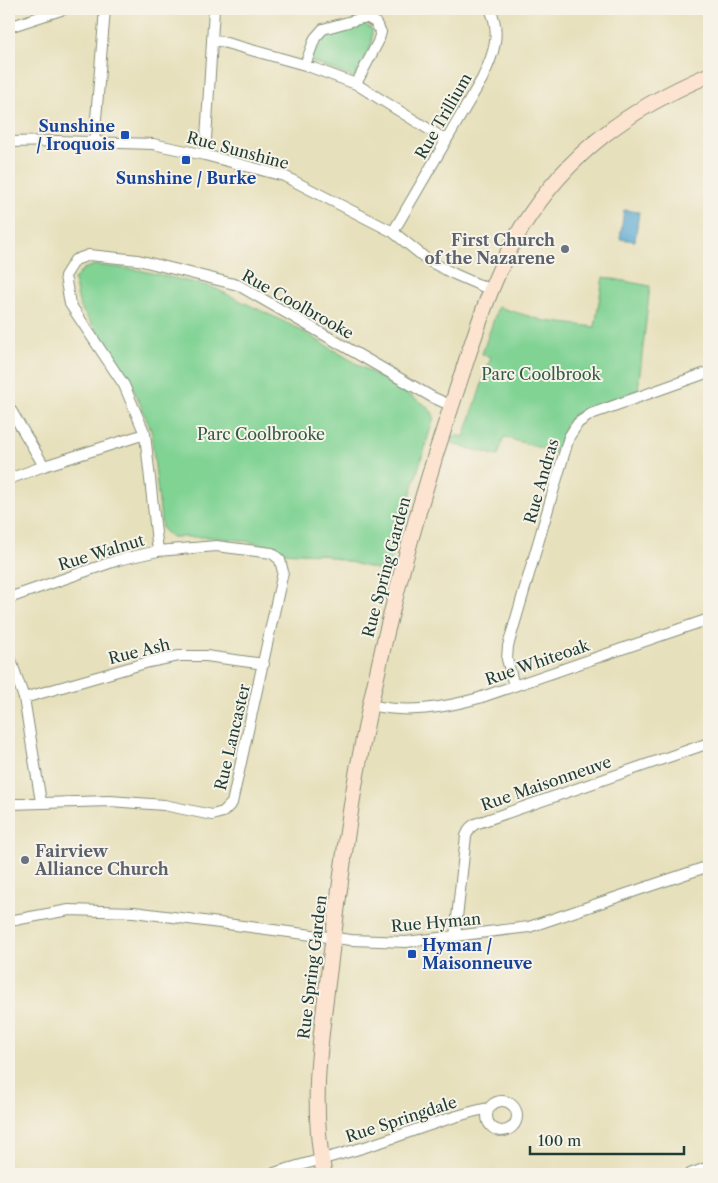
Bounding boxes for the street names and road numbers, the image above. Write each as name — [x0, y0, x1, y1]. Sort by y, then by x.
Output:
street label: Rue Trillium — [410, 69, 476, 163]
street label: Rue Sunshine — [185, 127, 291, 173]
street label: Rue Coolbrooke — [239, 265, 357, 343]
street label: Rue Andras — [519, 436, 563, 526]
street label: Rue Spring Garden — [358, 494, 414, 640]
street label: Rue Walnut — [56, 529, 147, 575]
street label: Rue Ash — [106, 634, 172, 668]
street label: Rue Whiteoak — [482, 635, 593, 689]
street label: Rue Lancaster — [210, 682, 254, 792]
street label: Rue Maisonneuve — [478, 751, 614, 815]
street label: Rue Spring Garden — [293, 894, 331, 1040]
street label: Rue Hyman — [390, 908, 482, 936]
street label: Rue Springdale — [343, 1092, 459, 1146]

